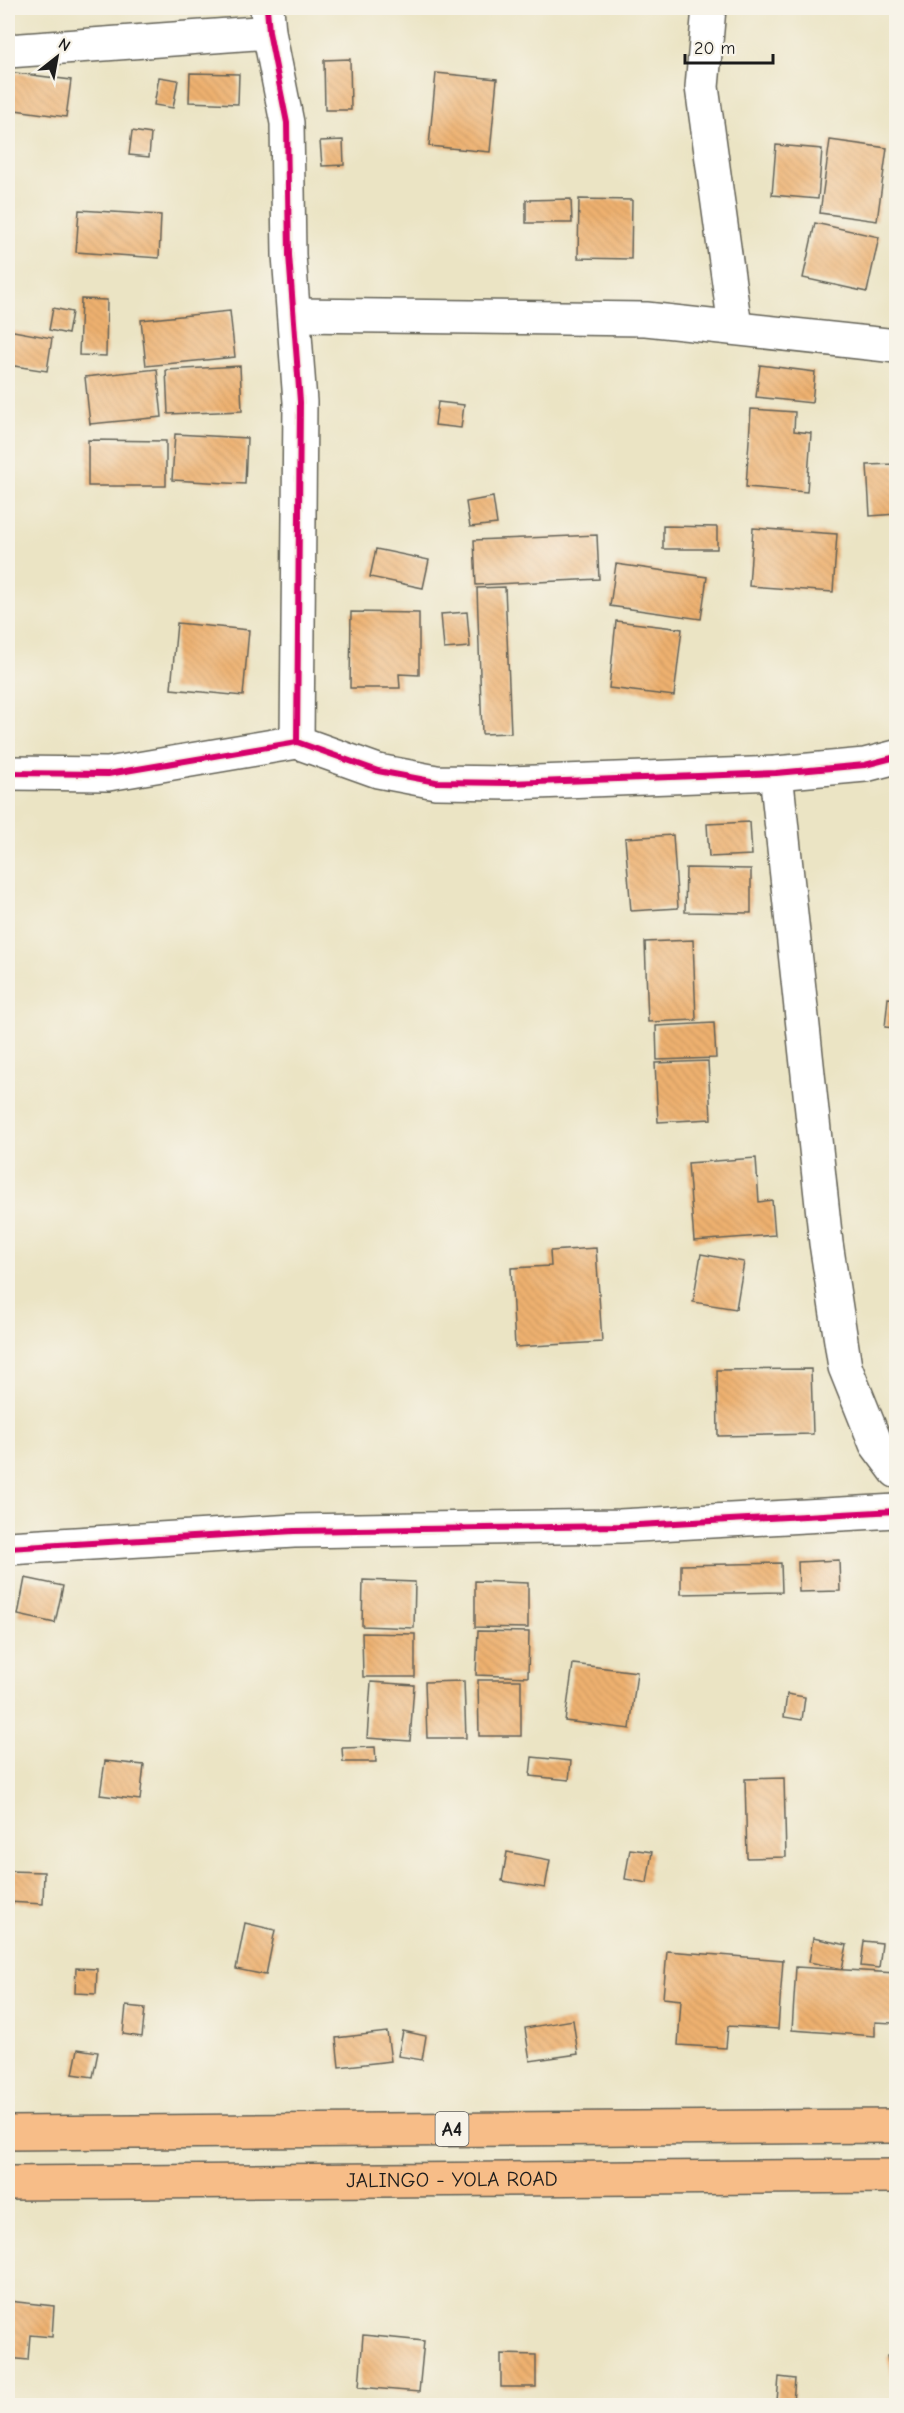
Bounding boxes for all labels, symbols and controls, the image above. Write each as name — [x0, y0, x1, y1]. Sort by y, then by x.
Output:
north arrow — [27, 27, 87, 87]
scale bar — [685, 27, 774, 65]
text: N — [55, 35, 73, 55]
text: 20 m — [694, 38, 735, 59]
road number: A4 — [436, 2112, 468, 2146]
street label: JALINGO - YOLA ROAD — [346, 2167, 558, 2192]

